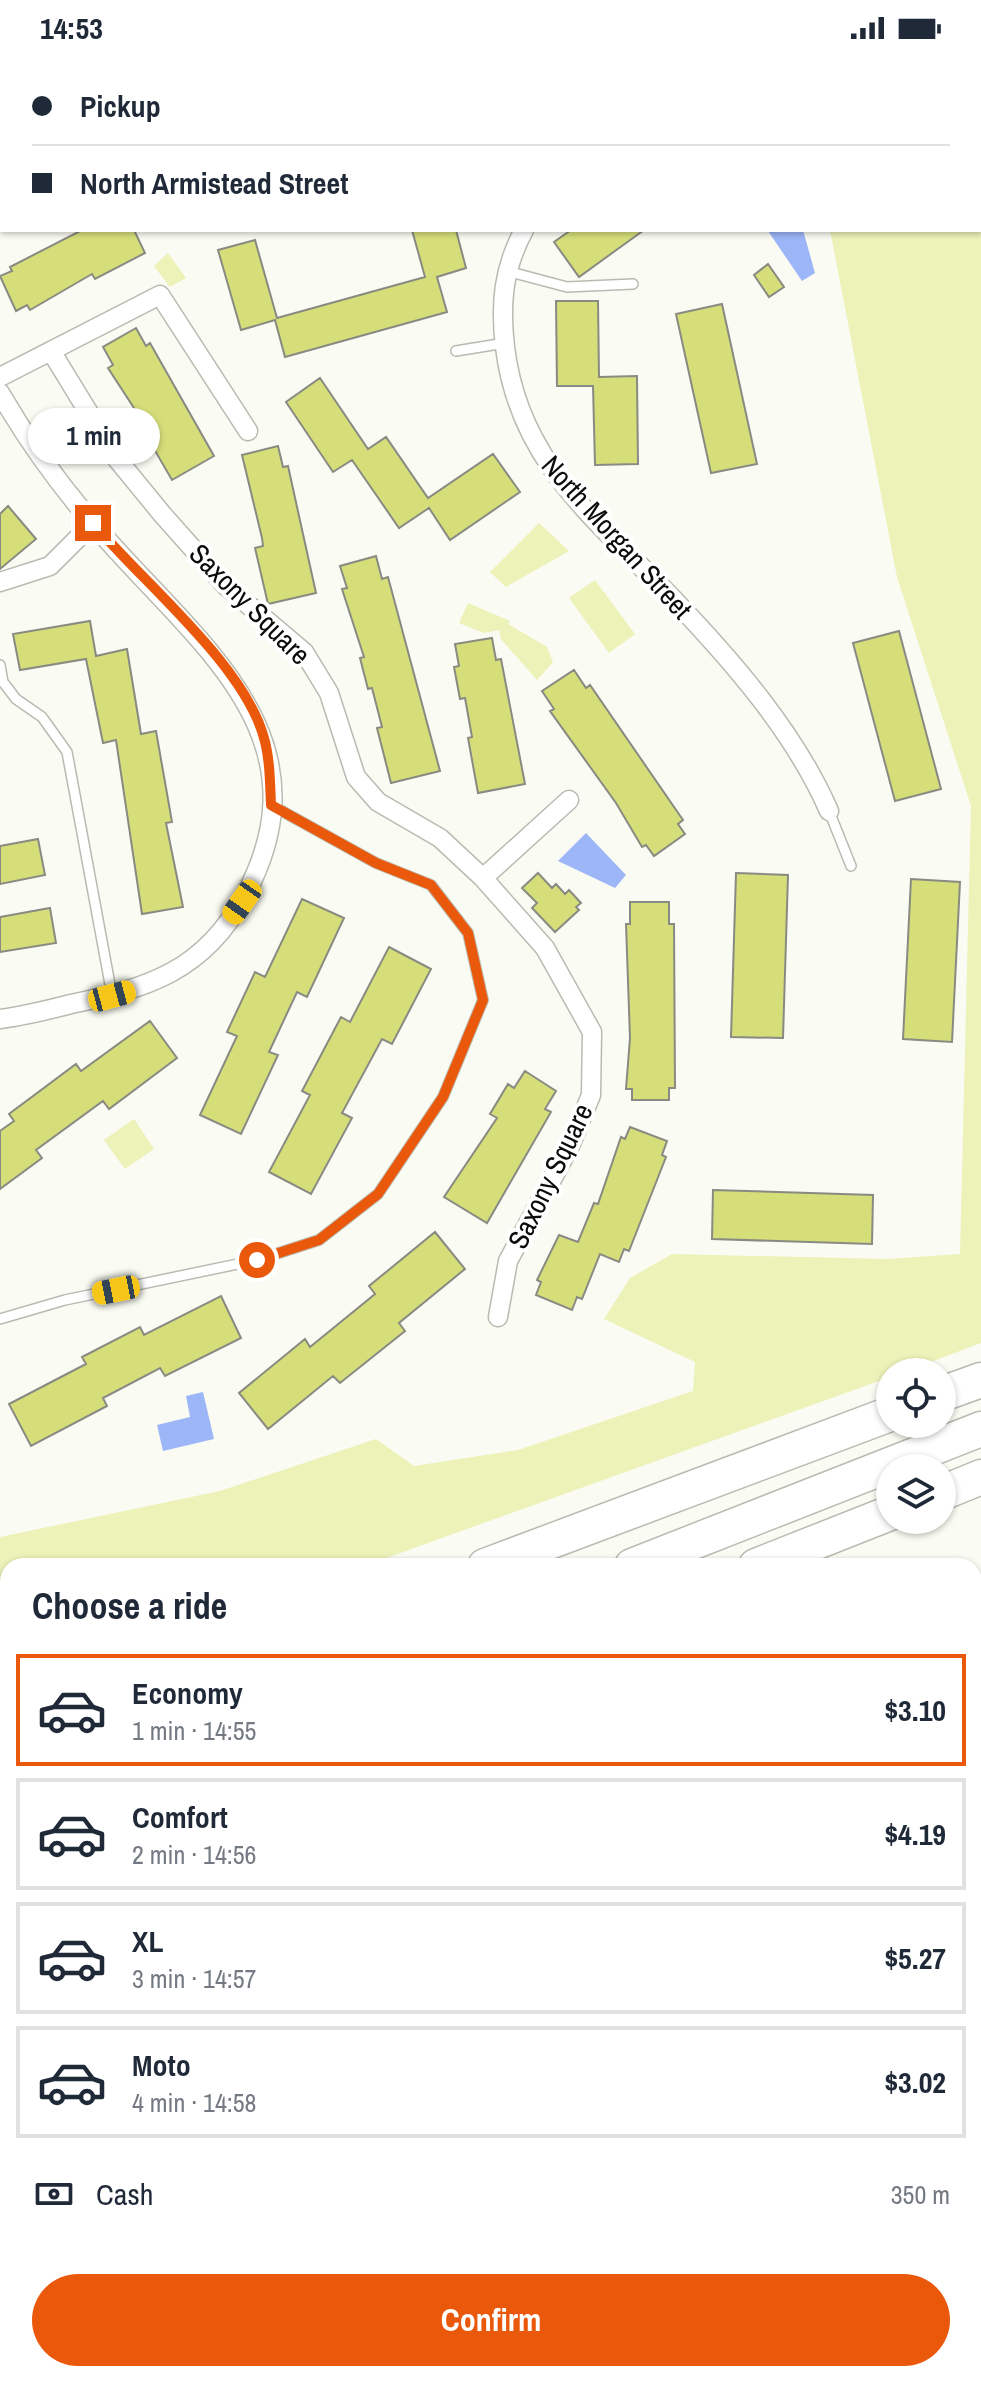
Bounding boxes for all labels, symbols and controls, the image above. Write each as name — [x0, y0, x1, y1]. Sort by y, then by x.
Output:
text: 14:53 — [40, 8, 103, 48]
text: Pickup — [80, 86, 161, 126]
text: North Armistead Street — [80, 163, 348, 203]
callout: 1 min — [27, 407, 159, 463]
text: 1 min — [66, 418, 122, 453]
street label: North Morgan Street — [533, 447, 701, 627]
route end — [75, 505, 111, 541]
street label: Saxony Square — [181, 535, 319, 673]
car — [218, 875, 266, 929]
car — [86, 978, 138, 1014]
street label: Saxony Square — [499, 1097, 601, 1255]
route start — [239, 1242, 275, 1278]
car — [90, 1274, 142, 1306]
map controls — [876, 1358, 956, 1534]
button: locate — [876, 1358, 956, 1438]
button: layers — [876, 1454, 956, 1534]
text: Choose a ride — [32, 1582, 227, 1630]
text: Economy — [132, 1673, 243, 1713]
icon: car — [36, 1674, 108, 1746]
text: $3.10 — [884, 1690, 946, 1730]
text: 1 min · 14:55 — [132, 1713, 256, 1748]
text: Comfort — [132, 1797, 228, 1837]
icon: car — [36, 1798, 108, 1870]
text: $4.19 — [884, 1814, 946, 1854]
text: 2 min · 14:56 — [132, 1837, 256, 1872]
text: XL — [132, 1921, 163, 1961]
icon: car — [36, 1922, 108, 1994]
text: $5.27 — [884, 1938, 946, 1978]
text: 3 min · 14:57 — [132, 1961, 256, 1996]
text: Moto — [132, 2045, 191, 2085]
icon: car — [36, 2046, 108, 2118]
text: $3.02 — [884, 2062, 946, 2102]
text: 4 min · 14:58 — [132, 2085, 256, 2120]
icon: cash — [32, 2172, 76, 2216]
text: Cash — [96, 2174, 153, 2214]
text: 350 m — [891, 2177, 950, 2212]
button: Confirm — [32, 2274, 950, 2366]

